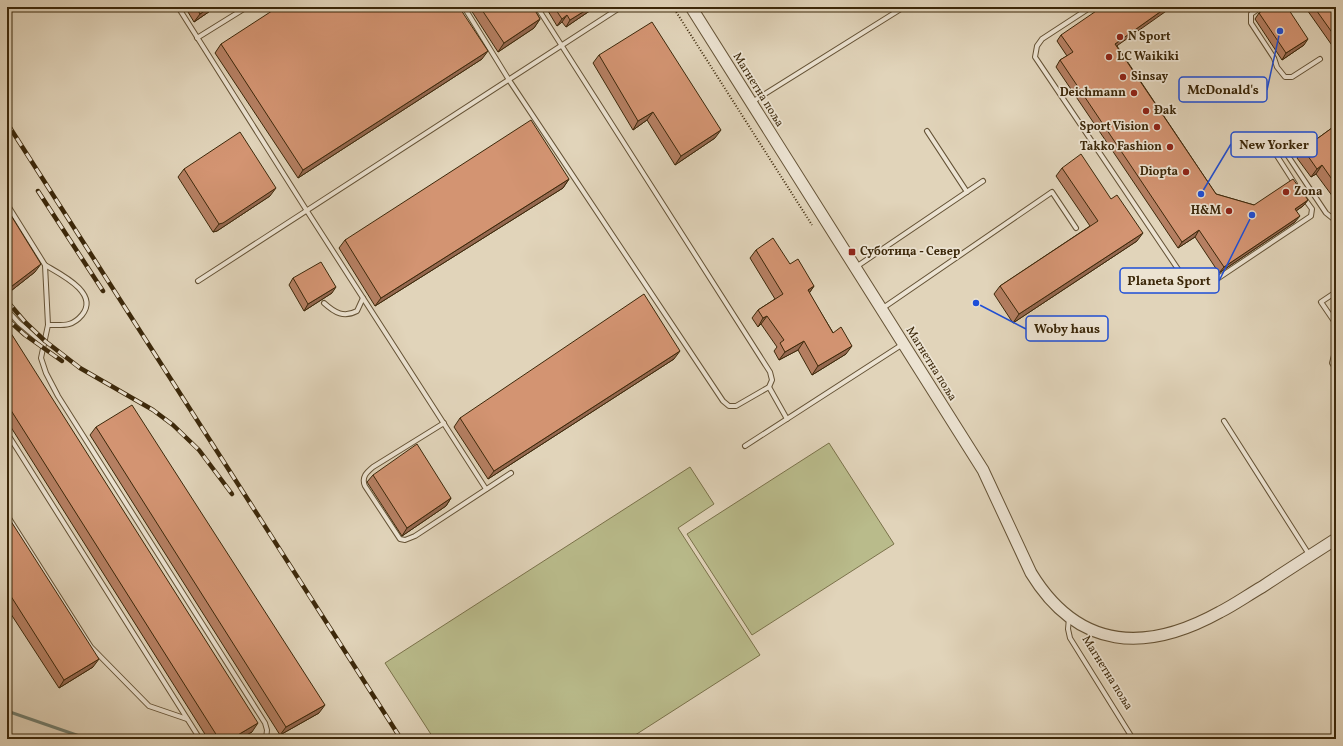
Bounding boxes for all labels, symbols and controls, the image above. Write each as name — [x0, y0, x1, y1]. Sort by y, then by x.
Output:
place label: N Sport — [1128, 29, 1171, 45]
marker: N Sport — [1115, 32, 1125, 42]
place label: LC Waikiki — [1117, 49, 1179, 65]
street label: Магнетна поља — [729, 50, 787, 130]
marker: LC Waikiki — [1104, 52, 1114, 62]
place label: Sinsay — [1131, 69, 1169, 85]
marker: Sinsay — [1118, 72, 1128, 82]
callout: McDonald's — [1179, 77, 1267, 102]
text: McDonald's — [1187, 82, 1259, 100]
place label: Deichmann — [1060, 85, 1126, 101]
marker: Deichmann — [1129, 88, 1139, 98]
place label: Đak — [1154, 103, 1177, 119]
marker: Đak — [1141, 106, 1151, 116]
place label: Sport Vision — [1079, 119, 1149, 135]
marker: Sport Vision — [1152, 122, 1162, 132]
callout: New Yorker — [1231, 132, 1317, 157]
text: New Yorker — [1239, 137, 1309, 155]
place label: Takko Fashion — [1080, 139, 1162, 155]
marker: Takko Fashion — [1165, 142, 1175, 152]
place label: Diopta — [1140, 164, 1178, 180]
marker: Diopta — [1181, 167, 1191, 177]
place label: Zona — [1294, 184, 1323, 200]
marker: Zona — [1281, 187, 1291, 197]
place label: H&M — [1191, 203, 1221, 219]
marker: H&M — [1224, 206, 1234, 216]
place label: Суботица - Север — [860, 244, 961, 260]
marker: Суботица - Север — [847, 247, 857, 257]
callout: Planeta Sport — [1120, 268, 1219, 293]
text: Planeta Sport — [1127, 273, 1211, 291]
callout: Woby haus — [1026, 316, 1108, 341]
text: Woby haus — [1034, 321, 1100, 339]
street label: Магнетна поља — [902, 324, 960, 404]
street label: Магнетна поља — [1078, 633, 1136, 713]

